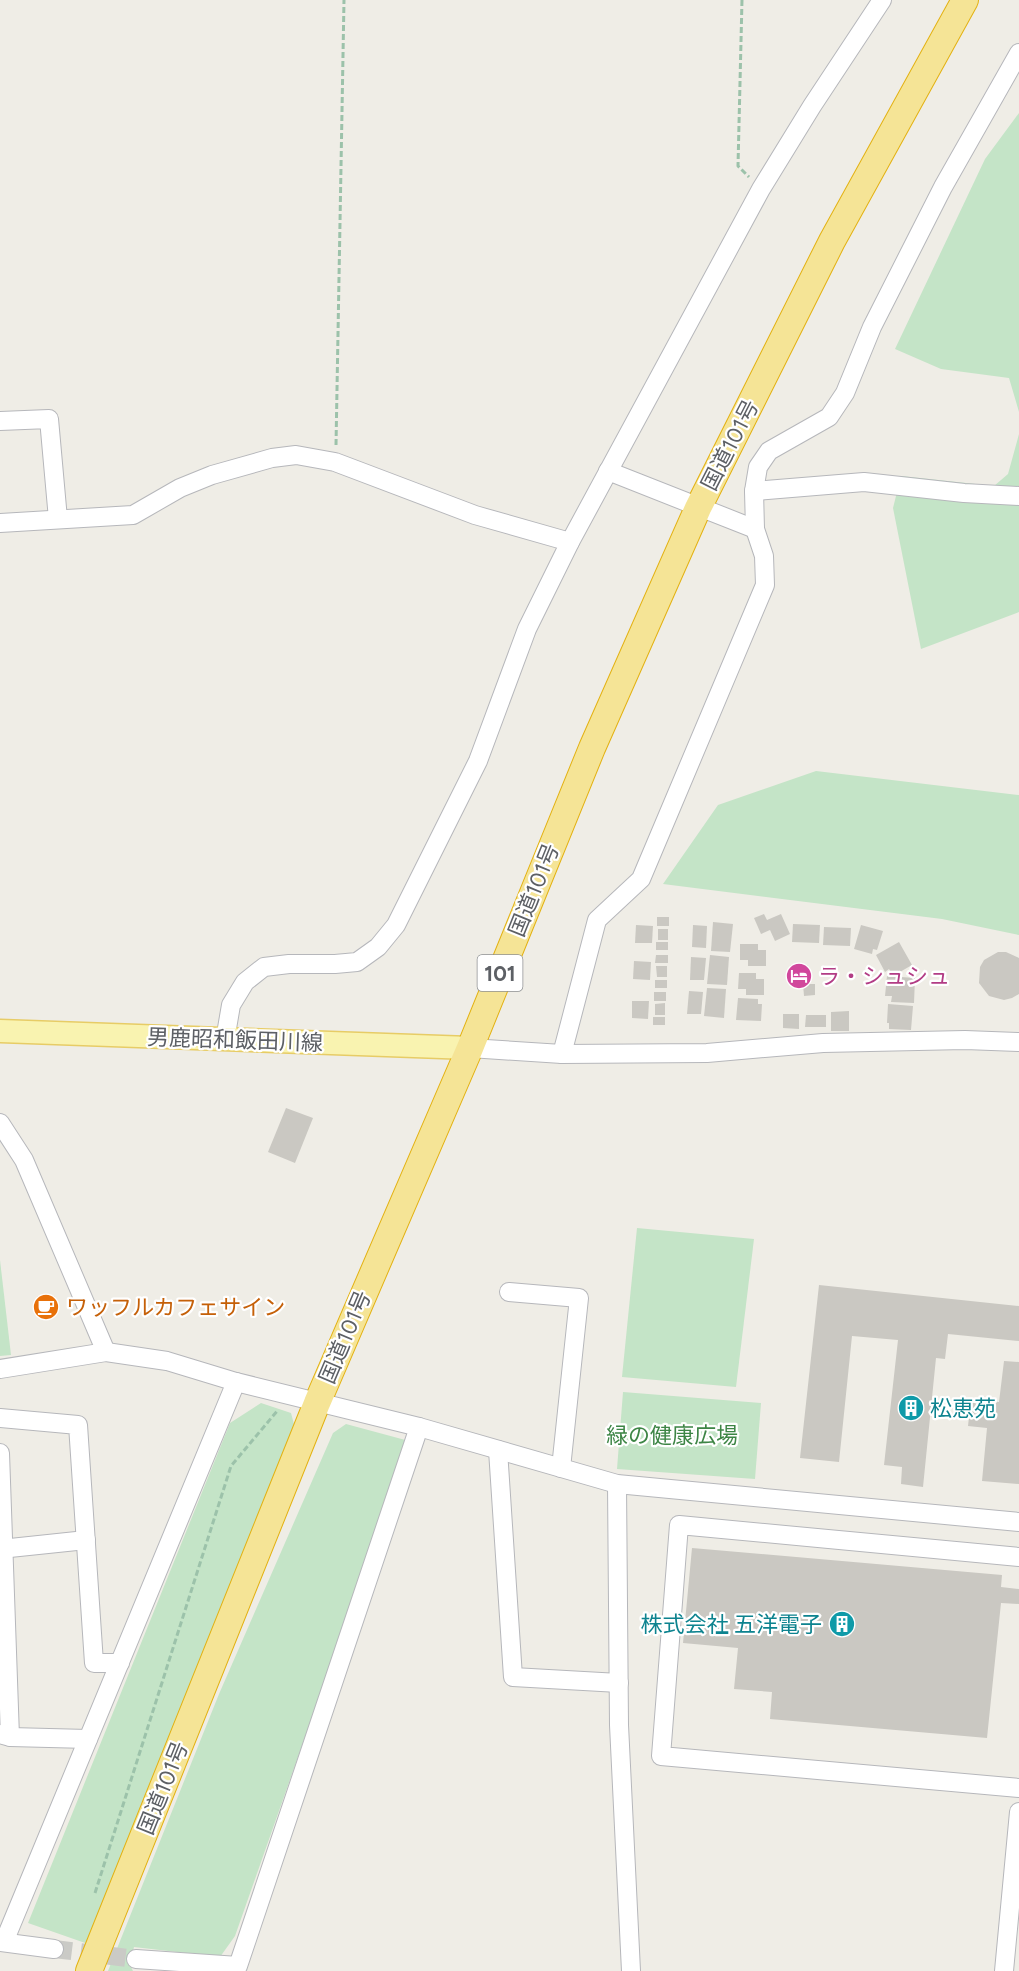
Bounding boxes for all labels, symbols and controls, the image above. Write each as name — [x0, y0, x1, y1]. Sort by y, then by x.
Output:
street label: 国道101号 — [696, 395, 764, 495]
street label: 国道101号 — [503, 839, 565, 941]
road number: 101 — [478, 955, 522, 991]
hotel icon: ラ・シュシュ — [784, 961, 814, 991]
place label: ラ・シュシュ — [818, 963, 950, 990]
street label: 男鹿昭和飯田川線 — [147, 1023, 323, 1057]
street label: 国道101号 — [313, 1286, 377, 1388]
cafe icon: ワッフルカフェサイン — [31, 1292, 61, 1322]
place label: ワッフルカフェサイン — [66, 1294, 285, 1321]
building icon: 松恵苑 — [896, 1393, 926, 1423]
place label: 松恵苑 — [930, 1395, 996, 1422]
park label: 緑の健康広場 — [606, 1422, 738, 1449]
building icon: 株式会社 五洋電子 — [827, 1609, 857, 1639]
place label: 株式会社 五洋電子 — [641, 1611, 822, 1638]
street label: 国道101号 — [132, 1737, 194, 1839]

